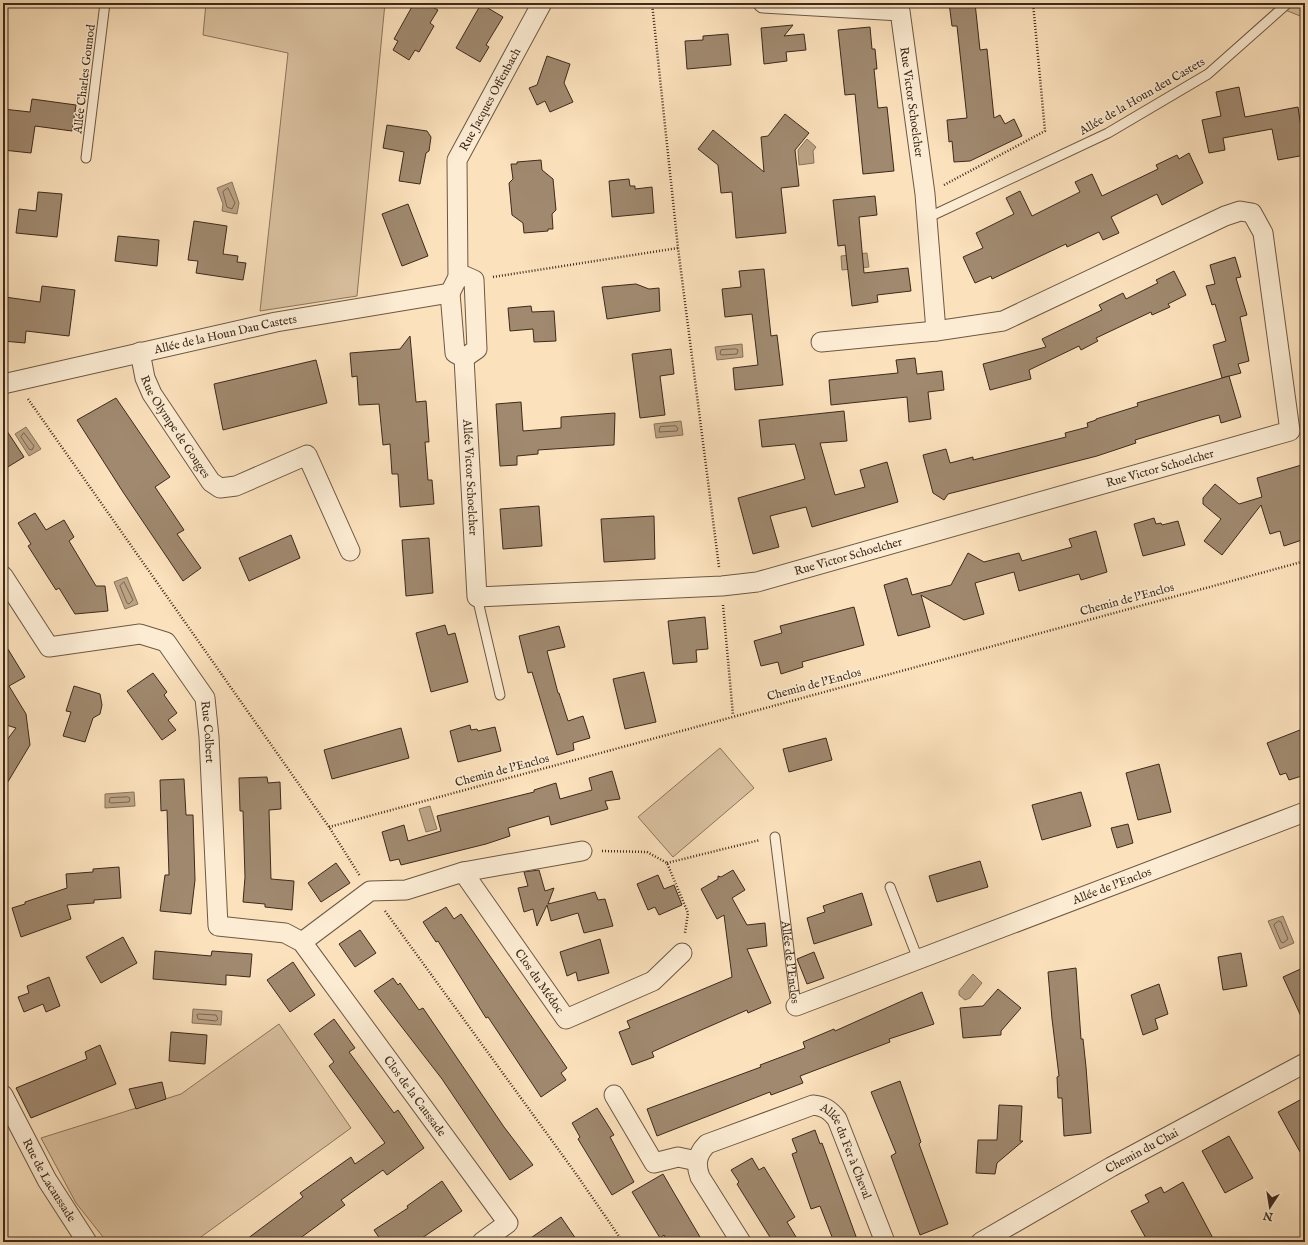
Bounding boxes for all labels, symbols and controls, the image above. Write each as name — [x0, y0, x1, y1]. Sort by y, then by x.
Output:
street label: Allée Charles Gounod — [70, 23, 99, 135]
street label: Rue Jacques Offenbach — [456, 45, 525, 154]
street label: Rue Victor Schoelcher — [896, 46, 927, 159]
street label: Allée de la Houn deu Castets — [1076, 54, 1208, 139]
street label: Allée de la Houn Dau Castets — [152, 312, 298, 358]
street label: Rue Olympe de Gouges — [137, 373, 213, 481]
street label: Allée Victor Schoelcher — [459, 418, 481, 536]
street label: Rue Victor Schoelcher — [1104, 446, 1216, 491]
street label: Rue Victor Schoelcher — [793, 534, 905, 579]
street label: Chemin de l'Enclos — [1078, 580, 1176, 619]
street label: Chemin de l'Enclos — [765, 665, 863, 704]
street label: Rue Colbert — [197, 700, 217, 763]
street label: Chemin de l'Enclos — [453, 751, 551, 790]
street label: Allée de l'Enclos — [1070, 864, 1154, 908]
street label: Allée de l'Enclos — [777, 919, 803, 1004]
street label: Clos du Médoc — [511, 946, 567, 1016]
street label: Clos de la Caussade — [380, 1053, 449, 1140]
street label: Allée du Fer à Cheval — [817, 1100, 875, 1202]
street label: Chemin du Chai — [1103, 1125, 1181, 1177]
street label: Rue de Lacaussade — [19, 1136, 79, 1225]
north arrow — [1250, 1187, 1290, 1227]
text: N — [1262, 1208, 1275, 1224]

